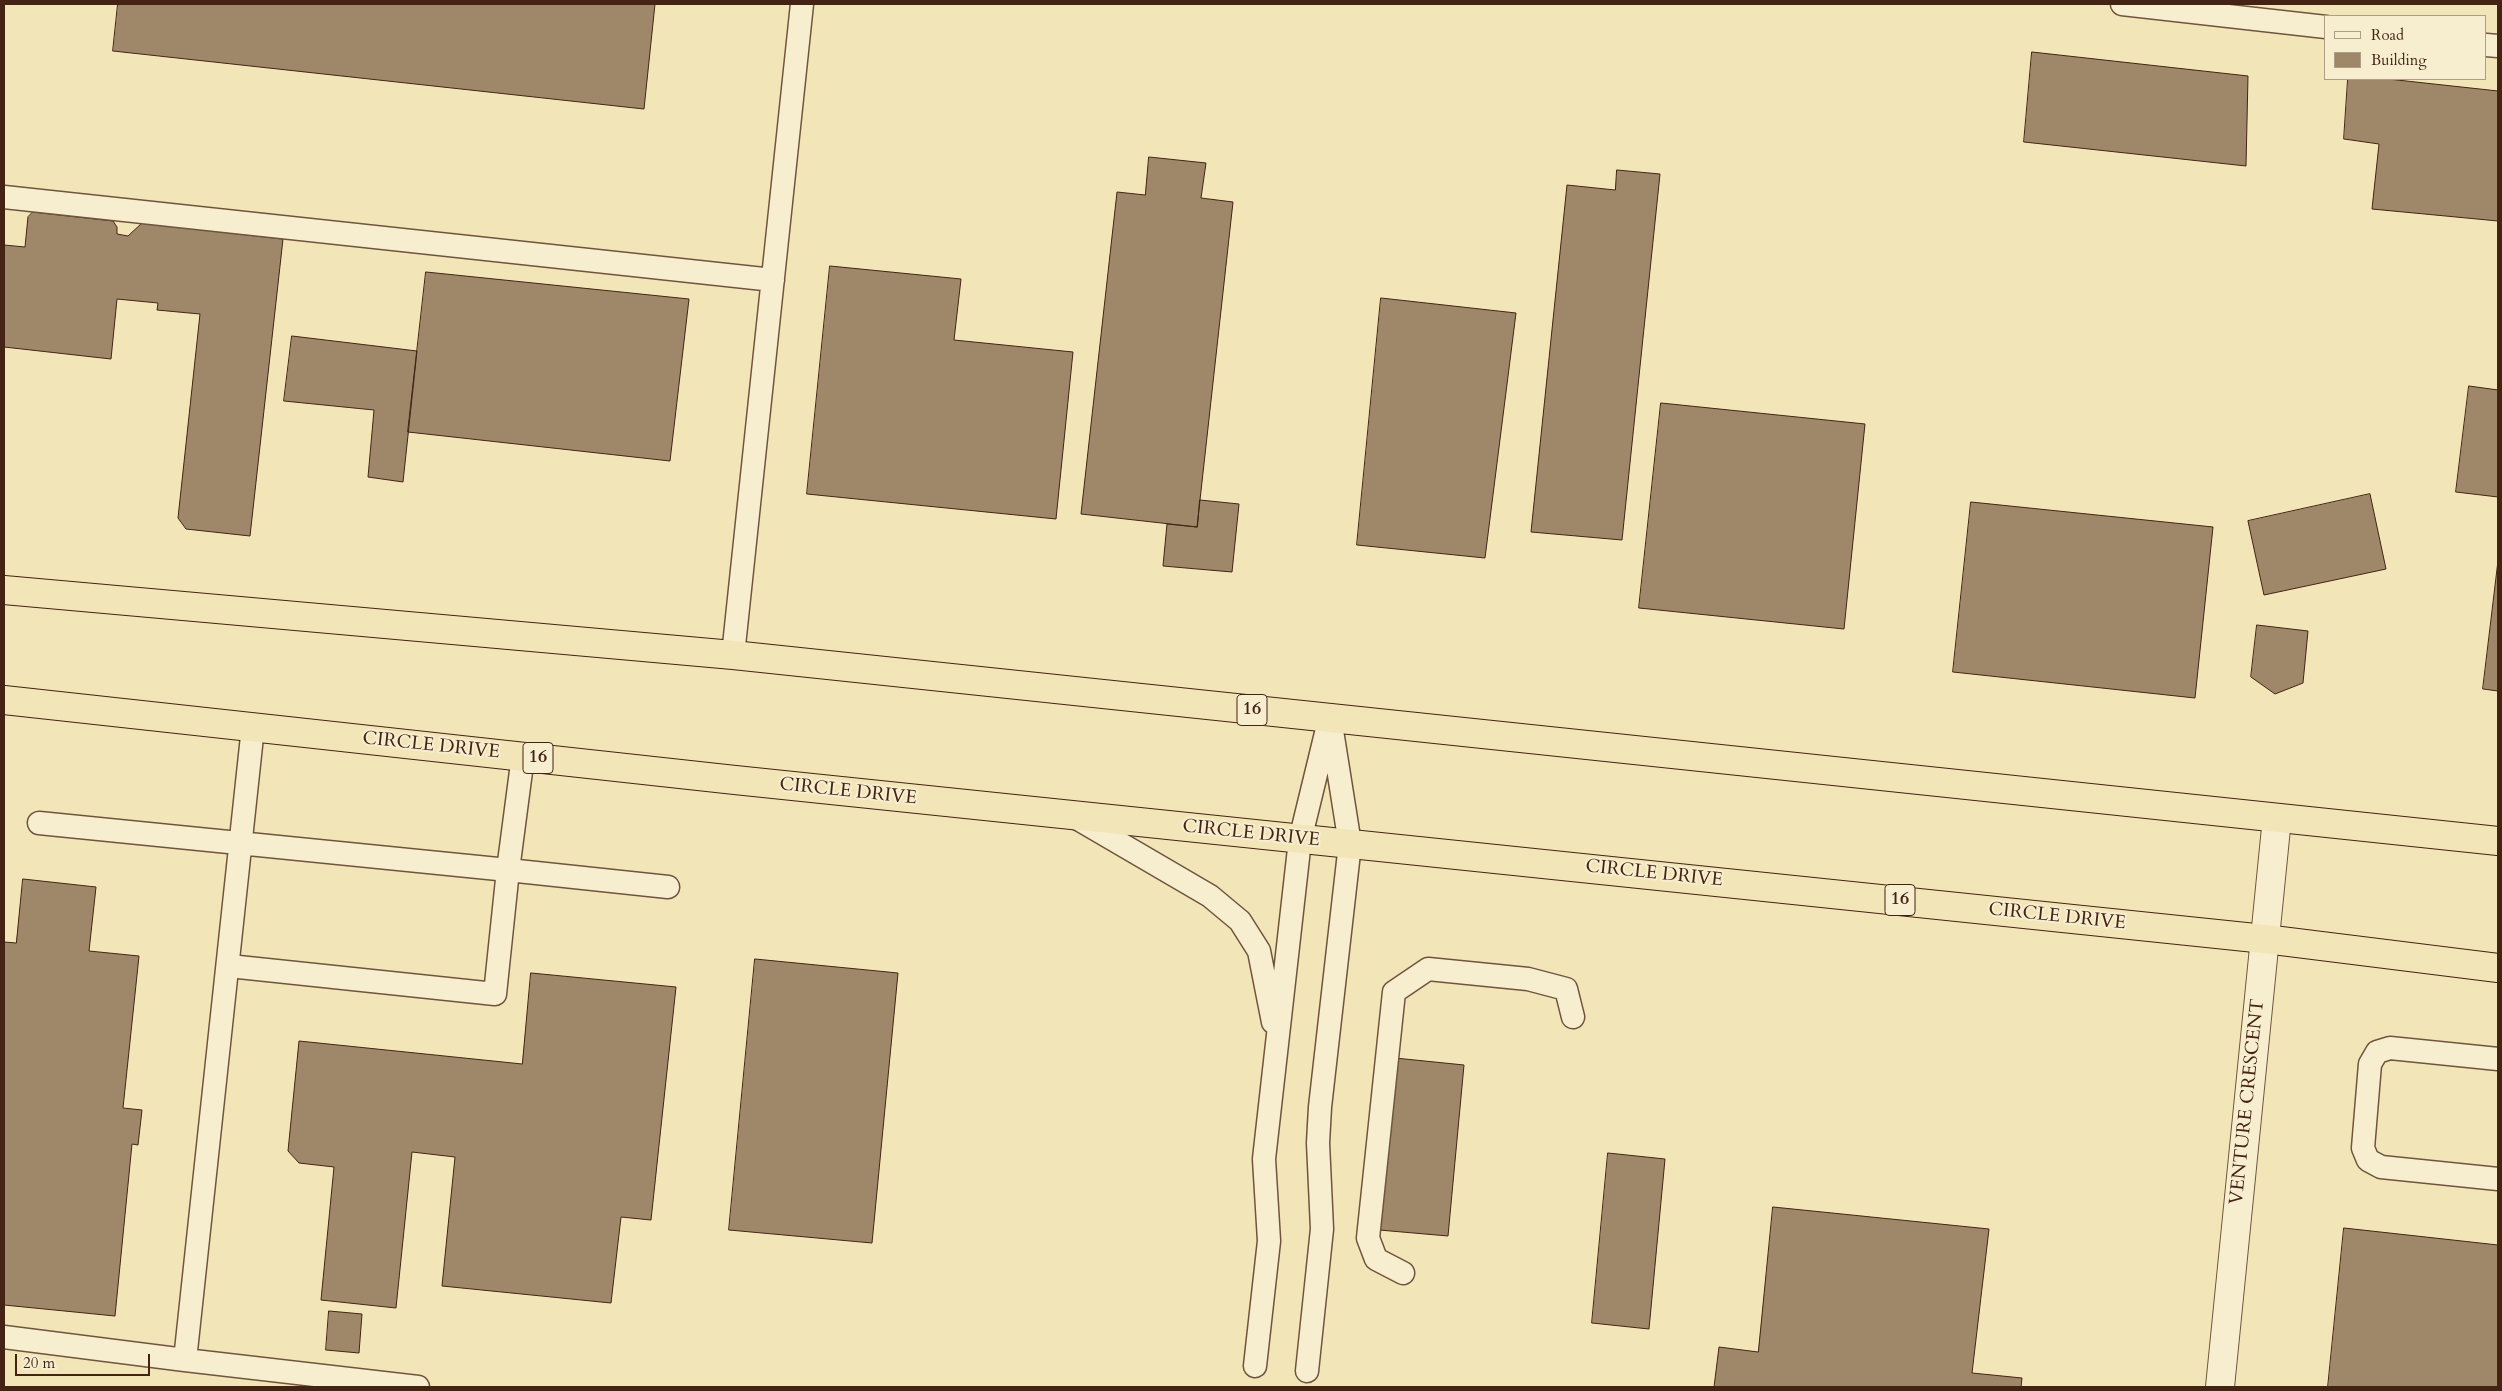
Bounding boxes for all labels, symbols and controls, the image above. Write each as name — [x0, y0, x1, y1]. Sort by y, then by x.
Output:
legend — [2324, 15, 2487, 80]
text: Road — [2371, 25, 2404, 45]
text: Building — [2371, 50, 2427, 70]
road number: 16 — [1237, 694, 1267, 726]
street label: CIRCLE DRIVE — [361, 727, 501, 765]
road number: 16 — [523, 742, 553, 774]
street label: CIRCLE DRIVE — [778, 773, 918, 811]
street label: CIRCLE DRIVE — [1181, 815, 1321, 853]
street label: CIRCLE DRIVE — [1584, 855, 1724, 893]
road number: 16 — [1885, 884, 1915, 916]
street label: CIRCLE DRIVE — [1987, 898, 2127, 936]
street label: VENTURE CRESCENT — [2226, 998, 2270, 1206]
scale bar — [18, 1344, 152, 1376]
text: 20 m — [23, 1353, 55, 1373]

